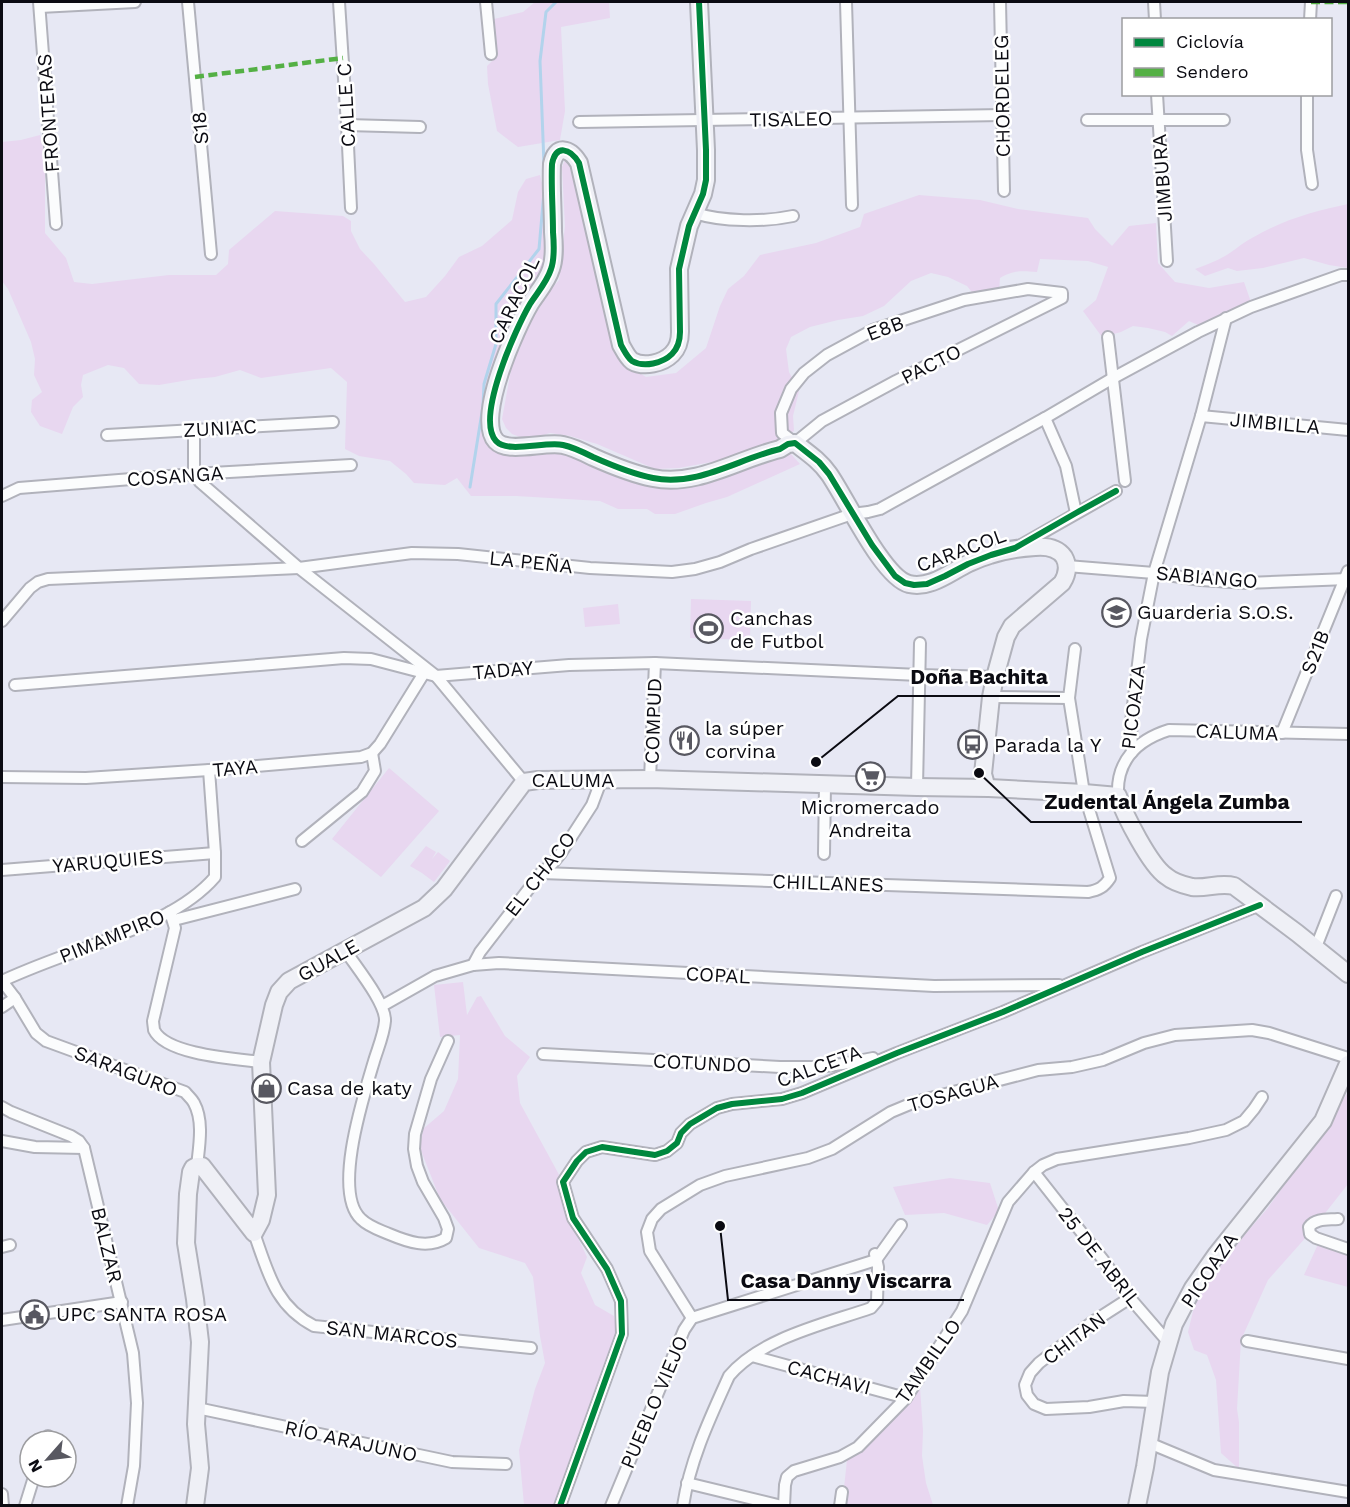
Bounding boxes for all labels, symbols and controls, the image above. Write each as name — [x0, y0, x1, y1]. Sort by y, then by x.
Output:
legend — [1122, 18, 1332, 96]
text: Ciclovía — [1176, 31, 1244, 52]
street label: CHORDELEG — [989, 34, 1015, 158]
street label: FRONTERAS — [32, 53, 64, 173]
text: Sendero — [1176, 61, 1249, 82]
street label: CALLE C — [332, 62, 360, 148]
street label: TISALEO — [749, 106, 833, 132]
street label: S18 — [187, 111, 213, 145]
street label: JIMBURA — [1147, 133, 1177, 223]
street label: CARACOL — [483, 252, 545, 347]
street label: E8B — [863, 310, 907, 346]
street label: PACTO — [897, 339, 965, 389]
street label: JIMBILLA — [1229, 407, 1321, 439]
street label: ZUNIAC — [183, 414, 257, 442]
street label: COSANGA — [126, 461, 224, 491]
street label: CARACOL — [913, 523, 1009, 577]
street label: LA PEÑA — [488, 546, 574, 578]
street label: SABIANGO — [1155, 561, 1259, 593]
school or university icon: Guarderia S.O.S. — [1100, 596, 1132, 628]
place label: Guarderia S.O.S. — [1137, 600, 1294, 624]
place label: Canchas de Futbol — [730, 606, 824, 653]
sports icon: Canchas de Futbol — [693, 613, 725, 645]
street label: S21B — [1295, 626, 1335, 678]
street label: TADAY — [472, 655, 535, 685]
callout: Doña Bachita — [898, 657, 1060, 696]
street label: PICOAZA — [1116, 663, 1150, 751]
text: Doña Bachita — [910, 664, 1049, 689]
street label: COMPUD — [639, 677, 667, 765]
place label: la súper corvina — [705, 716, 784, 763]
street label: CALUMA — [1195, 719, 1279, 745]
restaurant icon: la súper corvina — [668, 724, 700, 756]
bus stop icon: Parada la Y — [957, 729, 989, 761]
place label: Parada la Y — [994, 733, 1102, 757]
street label: TAYA — [211, 754, 259, 782]
supermarket icon: Micromercado Andreita — [854, 760, 886, 792]
street label: CALUMA — [532, 768, 615, 792]
callout: Zudental Ángela Zumba — [1031, 783, 1302, 822]
text: Zudental Ángela Zumba — [1044, 789, 1291, 814]
place label: Micromercado Andreita — [801, 795, 939, 842]
street label: EL CHACO — [500, 827, 580, 921]
street label: YARUQUIES — [51, 844, 165, 878]
street label: CHILLANES — [772, 869, 884, 897]
street label: PIMAMPIRO — [56, 904, 168, 968]
street label: GUALE — [293, 933, 363, 987]
street label: COPAL — [685, 961, 751, 989]
street label: SARAGURO — [71, 1040, 181, 1102]
street label: CALCETA — [773, 1040, 865, 1092]
street label: COTUNDO — [652, 1048, 752, 1078]
street label: TOSAGUA — [905, 1069, 1001, 1117]
shop icon: Casa de katy — [250, 1072, 282, 1104]
place label: Casa de katy — [287, 1076, 413, 1100]
street label: 25 DE ABRIL — [1053, 1202, 1147, 1312]
street label: BALZAR — [86, 1205, 128, 1285]
street label: PICOAZA — [1175, 1228, 1243, 1312]
callout: Casa Danny Viscarra — [728, 1261, 964, 1300]
text: Casa Danny Viscarra — [741, 1268, 952, 1293]
public building icon: UPC SANTA ROSA — [19, 1298, 51, 1330]
place label: UPC SANTA ROSA — [56, 1302, 227, 1326]
street label: CHITAN — [1038, 1307, 1110, 1369]
street label: TAMBILLO — [890, 1314, 966, 1408]
street label: SAN MARCOS — [325, 1315, 459, 1353]
street label: PUEBLO VIEJO — [615, 1332, 693, 1472]
street label: CACHAVI — [784, 1354, 874, 1400]
street label: RÍO ARAJUNO — [282, 1415, 420, 1467]
north arrow — [18, 1429, 78, 1489]
text: N — [24, 1456, 46, 1476]

